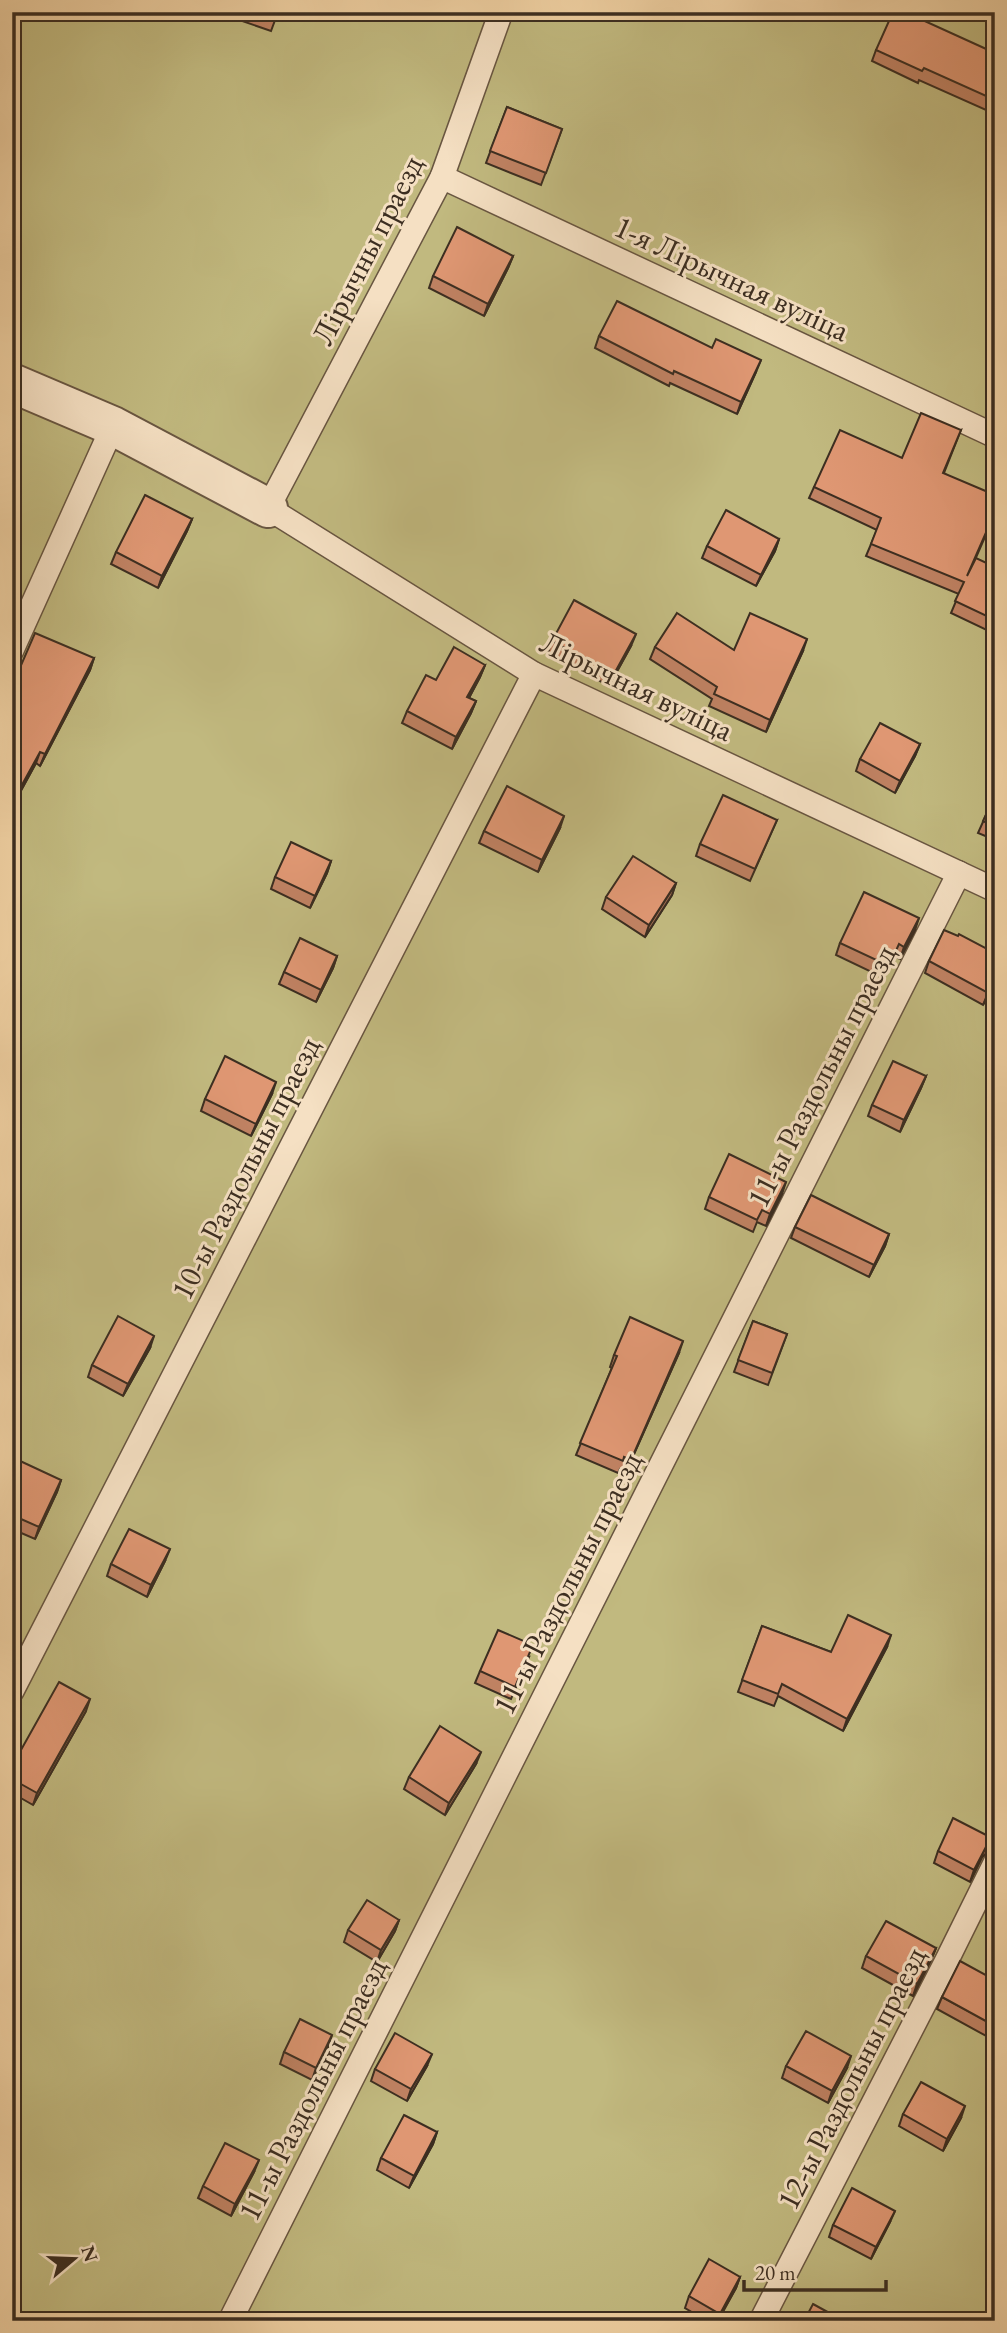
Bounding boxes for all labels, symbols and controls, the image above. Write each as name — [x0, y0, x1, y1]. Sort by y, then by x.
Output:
street label: Лірычны праезд — [301, 148, 433, 352]
street label: 1-я Лірычная вуліца — [608, 205, 857, 351]
street label: Лірычная вуліца — [533, 621, 741, 751]
street label: 11-ы Раздольны праезд — [737, 937, 906, 1214]
street label: 10-ы Раздольны праезд — [161, 1029, 330, 1306]
street label: 11-ы Раздольны праезд — [483, 1444, 652, 1721]
street label: 12-ы Раздольны праезд — [767, 1939, 936, 2216]
street label: 11-ы Раздольны праезд — [228, 1950, 397, 2227]
north arrow — [38, 2224, 108, 2294]
text: N — [75, 2242, 104, 2266]
scale bar — [744, 2249, 886, 2293]
text: 20 m — [755, 2259, 796, 2286]

